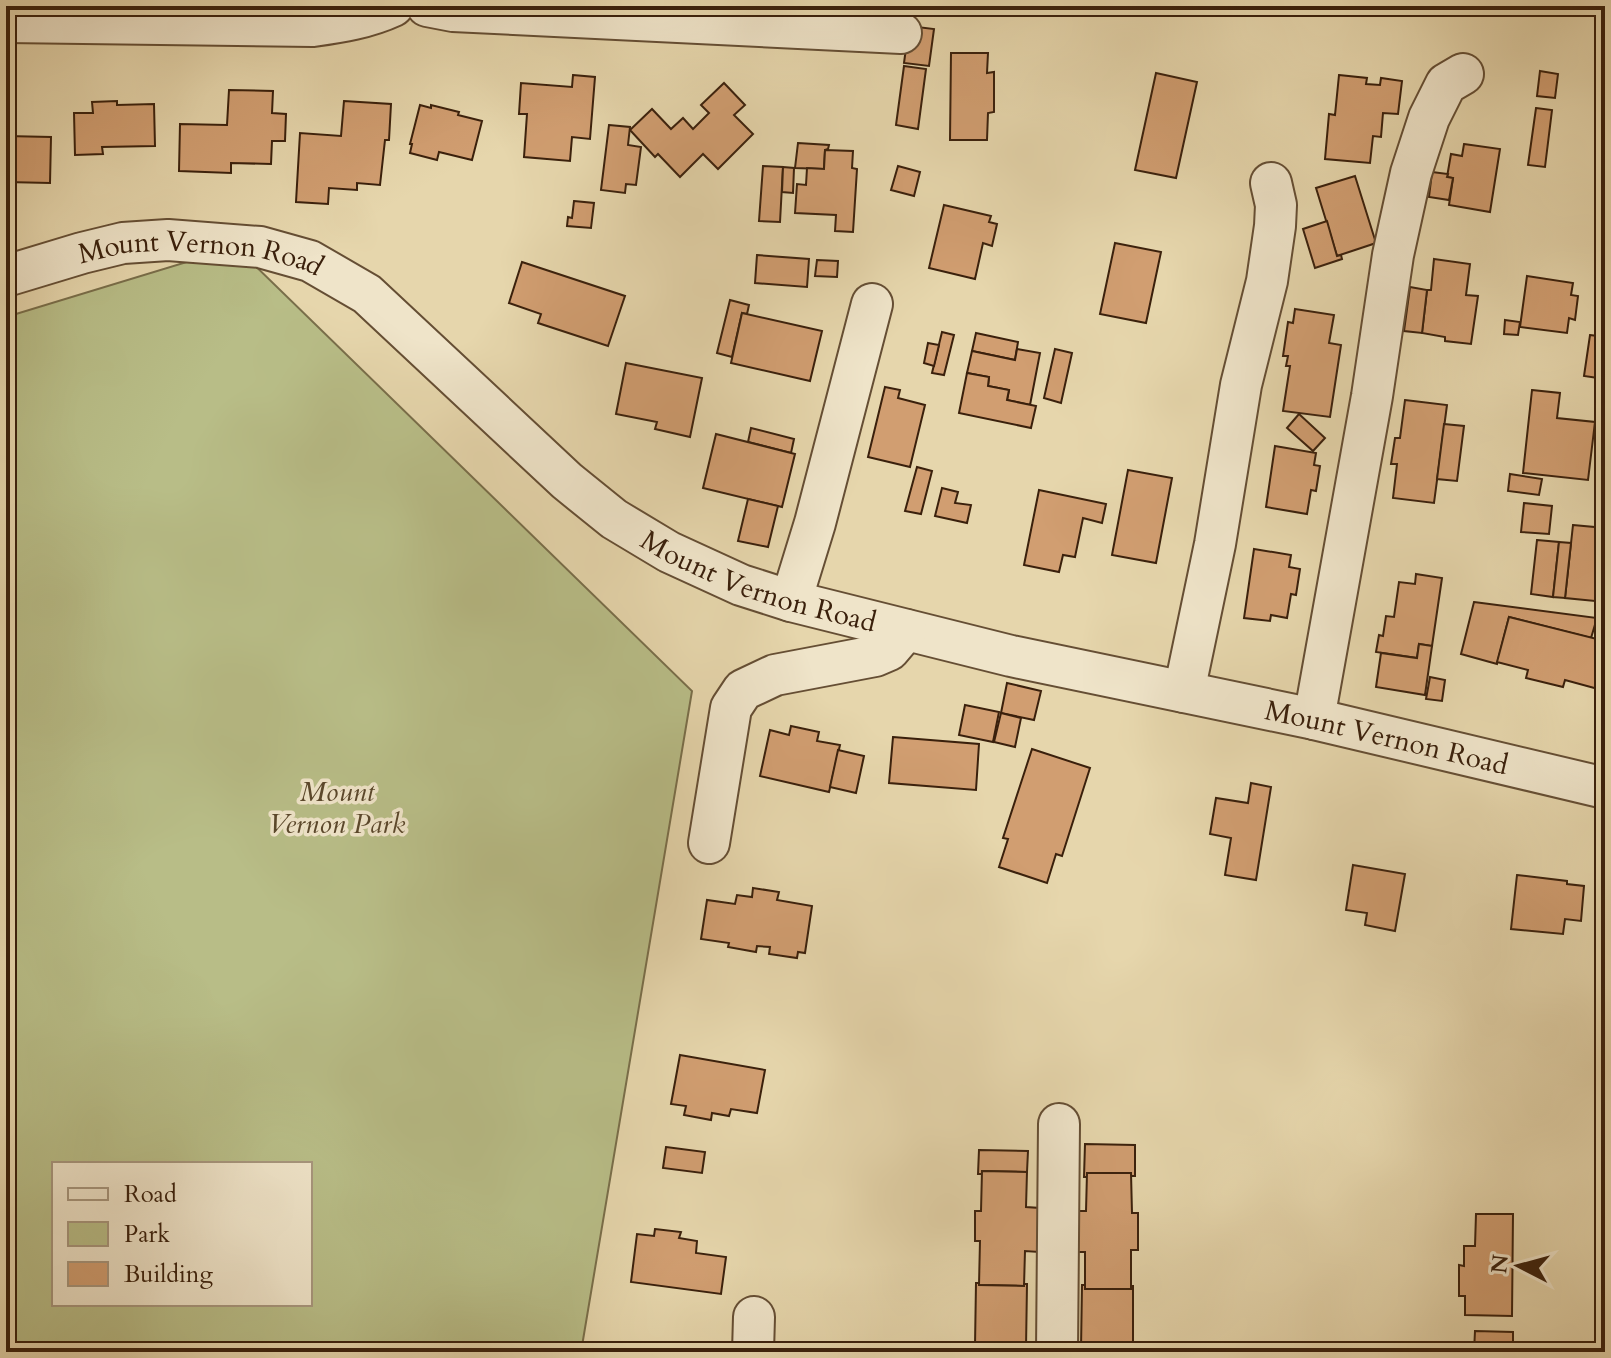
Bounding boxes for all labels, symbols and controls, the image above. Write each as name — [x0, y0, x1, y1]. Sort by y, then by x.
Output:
street label: Mount Vernon Road — [74, 222, 331, 285]
street label: Mount Vernon Road — [633, 521, 880, 642]
street label: Mount Vernon Road — [1261, 691, 1512, 784]
park label: Mount Vernon Park — [269, 773, 406, 843]
legend — [52, 1162, 312, 1306]
text: Road — [124, 1178, 177, 1211]
text: Park — [124, 1218, 170, 1251]
north arrow — [1479, 1226, 1559, 1306]
text: N — [1484, 1253, 1516, 1275]
text: Building — [124, 1258, 214, 1291]

